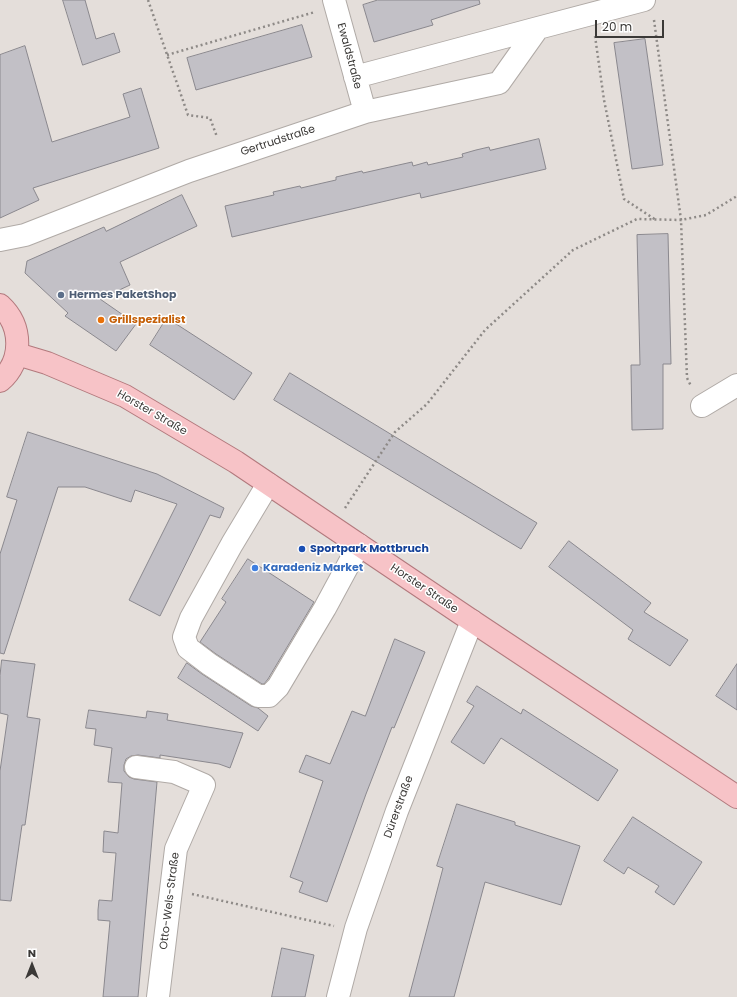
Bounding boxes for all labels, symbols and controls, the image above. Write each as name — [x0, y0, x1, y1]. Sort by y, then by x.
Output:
scale bar — [597, 12, 666, 38]
text: 20 m — [602, 18, 632, 35]
street label: Ewaldstraße — [334, 22, 364, 90]
street label: Gertrudstraße — [239, 123, 317, 159]
place label: Hermes PaketShop — [69, 288, 176, 302]
marker: Hermes PaketShop — [56, 290, 66, 300]
place label: Grillspezialist — [109, 313, 185, 327]
marker: Grillspezialist — [96, 315, 106, 325]
street label: Horster Straße — [115, 388, 189, 438]
place label: Sportpark Mottbruch — [310, 542, 429, 556]
marker: Sportpark Mottbruch — [297, 544, 307, 554]
place label: Karadeniz Market — [263, 561, 363, 575]
street label: Horster Straße — [388, 562, 460, 616]
marker: Karadeniz Market — [250, 563, 260, 573]
street label: Dürerstraße — [382, 774, 416, 840]
street label: Otto-Wels-Straße — [157, 851, 183, 951]
north arrow — [12, 945, 52, 985]
text: N — [28, 945, 36, 961]

